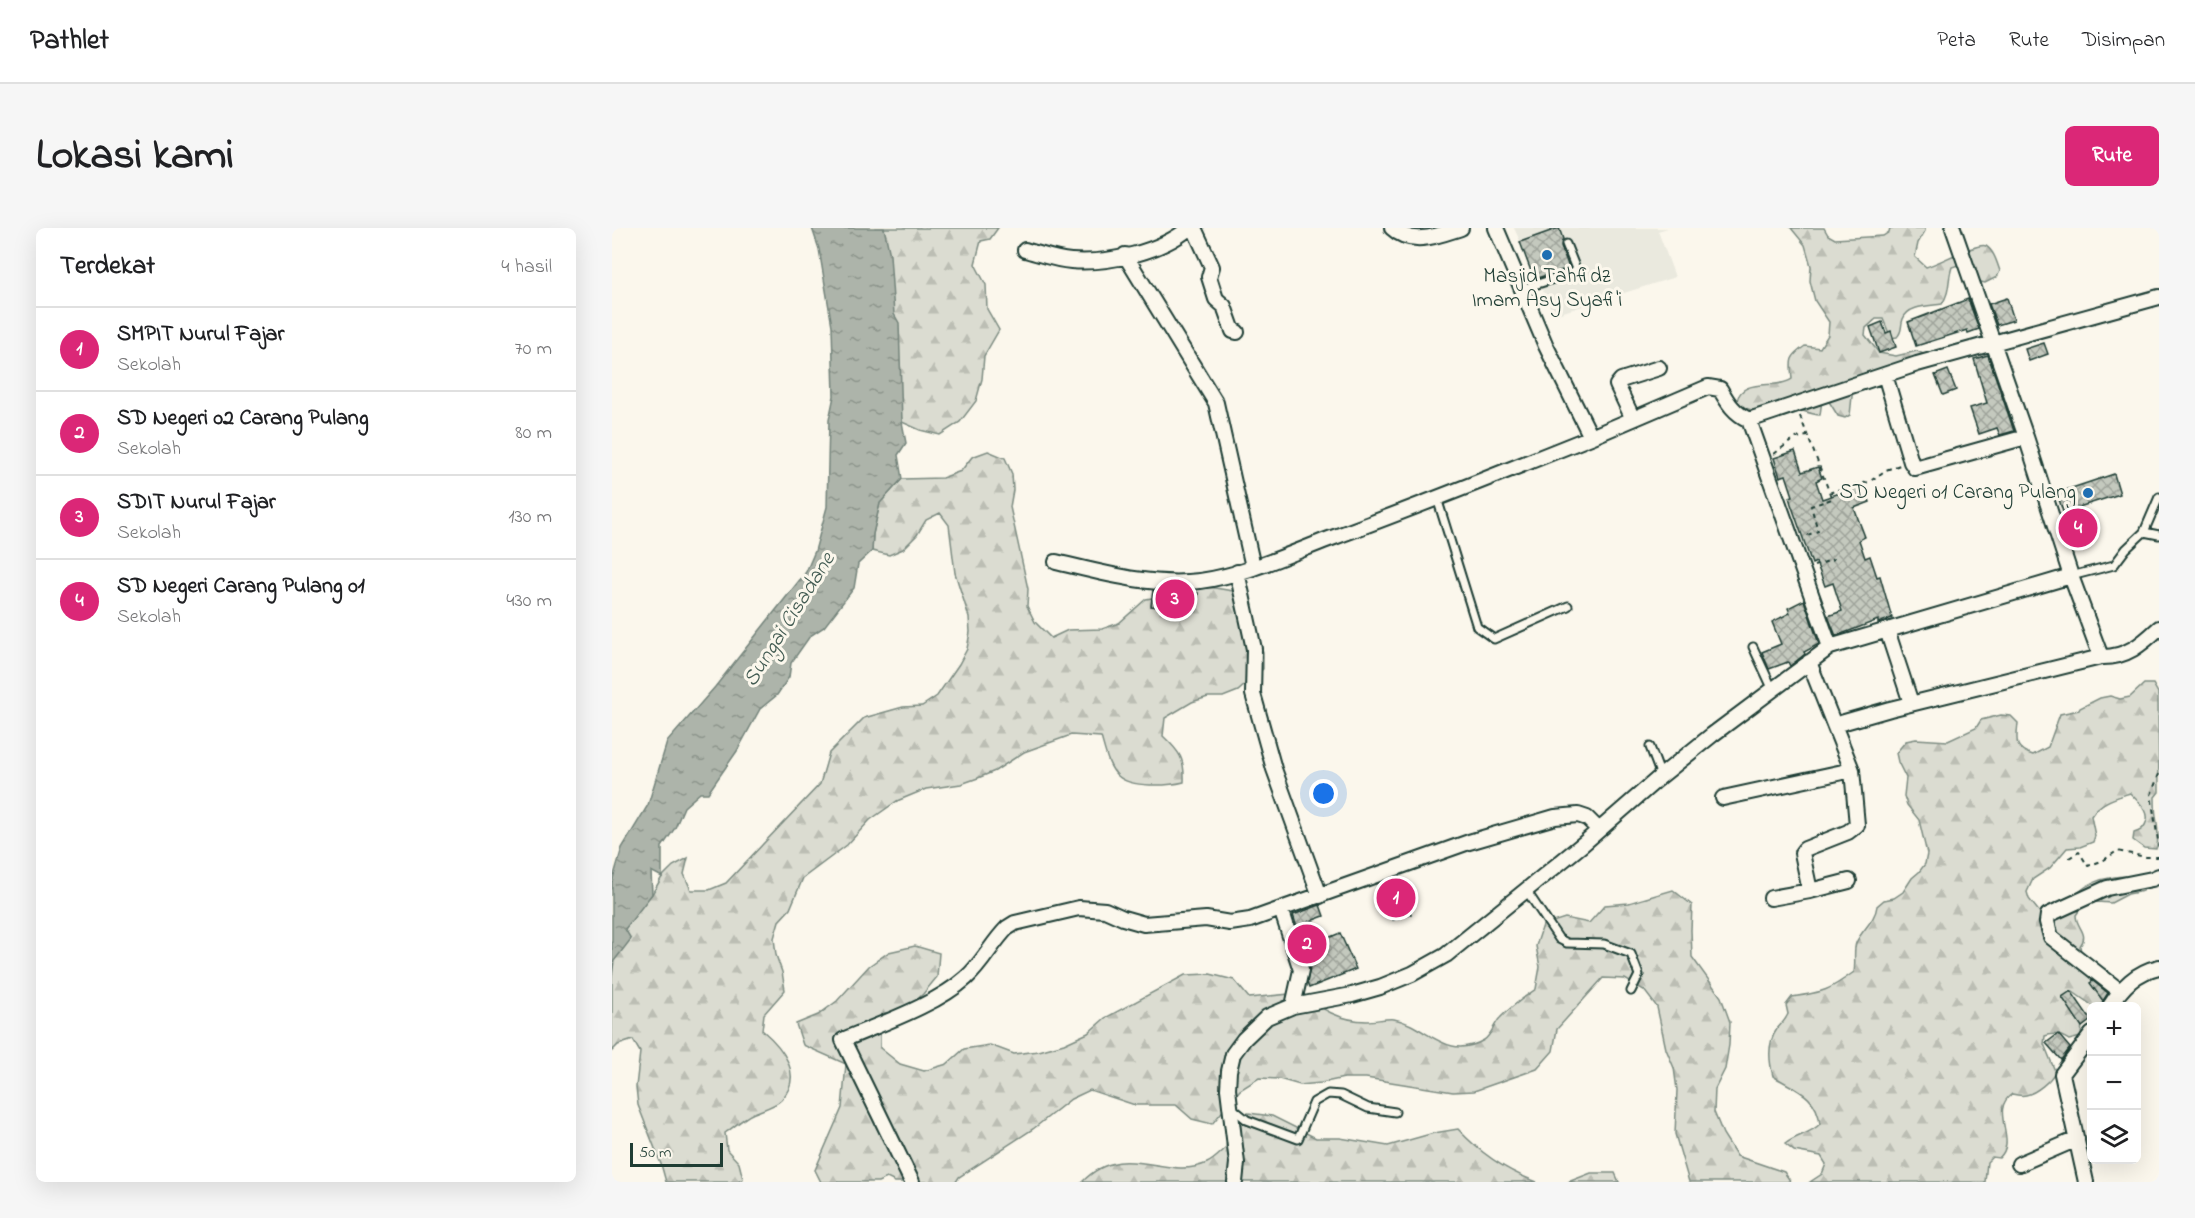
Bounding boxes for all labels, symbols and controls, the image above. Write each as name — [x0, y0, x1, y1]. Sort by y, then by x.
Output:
text: Pathlet — [30, 21, 109, 62]
text: Peta — [1937, 26, 1976, 56]
text: Rute — [2009, 26, 2049, 56]
text: Disimpan — [2082, 26, 2165, 56]
text: Lokasi kami — [36, 126, 234, 187]
button: Rute — [2065, 126, 2159, 186]
text: Terdekat — [60, 248, 155, 286]
marker: Masjid Tahfidz Imam Asy Syafi'i — [1540, 248, 1554, 262]
text: 4 hasil — [501, 253, 552, 282]
place label: Masjid Tahfidz Imam Asy Syafi'i — [1472, 262, 1622, 318]
text: SMPIT Nurul Fajar — [117, 319, 284, 351]
text: 1 — [76, 335, 83, 364]
text: 70 m — [515, 335, 552, 364]
text: Sekolah — [117, 351, 181, 380]
text: SD Negeri 02 Carang Pulang — [117, 403, 369, 435]
text: 2 — [75, 419, 84, 448]
text: 80 m — [515, 419, 552, 448]
text: Sekolah — [117, 435, 181, 464]
place label: SD Negeri 01 Carang Pulang — [1840, 478, 2076, 510]
marker: SD Negeri 01 Carang Pulang — [2081, 486, 2095, 500]
text: SDIT Nurul Fajar — [117, 487, 276, 519]
text: 3 — [75, 503, 84, 532]
text: 130 m — [508, 503, 552, 532]
pin: 4 — [2058, 506, 2098, 550]
text: Sekolah — [117, 519, 181, 548]
water label: Sungai Cisadane — [736, 546, 845, 693]
text: SD Negeri Carang Pulang 01 — [117, 571, 365, 603]
pin: 3 — [1156, 576, 1194, 622]
text: 4 — [75, 587, 84, 616]
text: 430 m — [506, 587, 552, 616]
text: Sekolah — [117, 603, 181, 632]
your location — [1309, 779, 1338, 808]
pin: 1 — [1376, 876, 1416, 920]
pin: 2 — [1288, 922, 1326, 966]
map controls — [2087, 1002, 2141, 1164]
button: + — [2087, 1002, 2141, 1056]
button: − — [2087, 1056, 2141, 1110]
button: layers — [2087, 1110, 2141, 1164]
scale bar — [630, 1140, 723, 1168]
text: 50 m — [639, 1141, 671, 1165]

